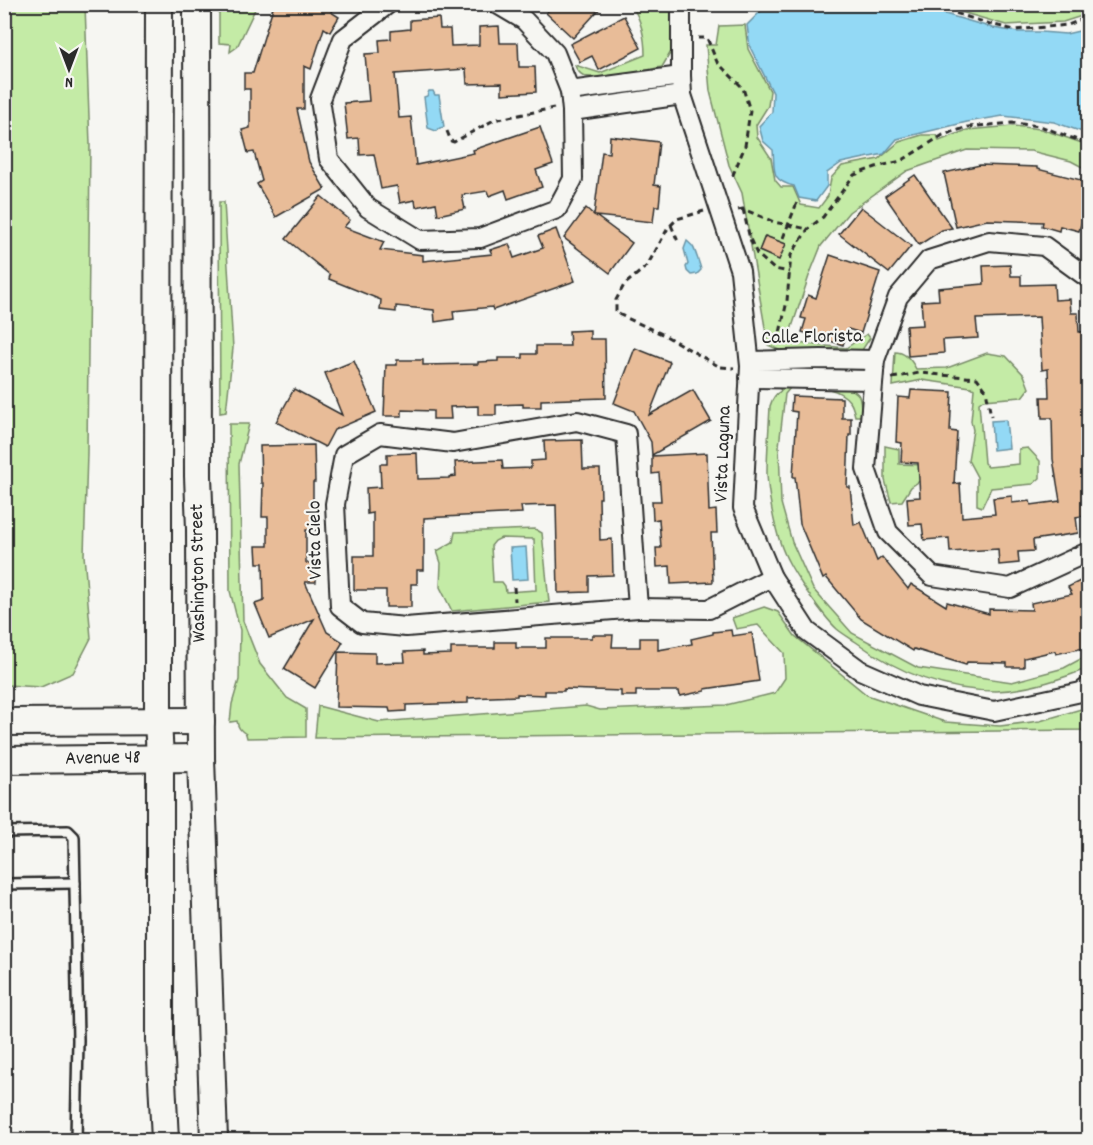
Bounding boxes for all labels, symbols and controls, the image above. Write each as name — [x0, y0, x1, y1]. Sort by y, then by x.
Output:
north arrow — [39, 39, 99, 99]
text: N — [65, 70, 73, 93]
street label: Calle Florista — [761, 323, 863, 353]
street label: Vista Laguna — [708, 405, 740, 503]
street label: Vista Cielo — [301, 500, 331, 580]
street label: Washington Street — [184, 503, 214, 643]
street label: Avenue 48 — [65, 744, 141, 774]

